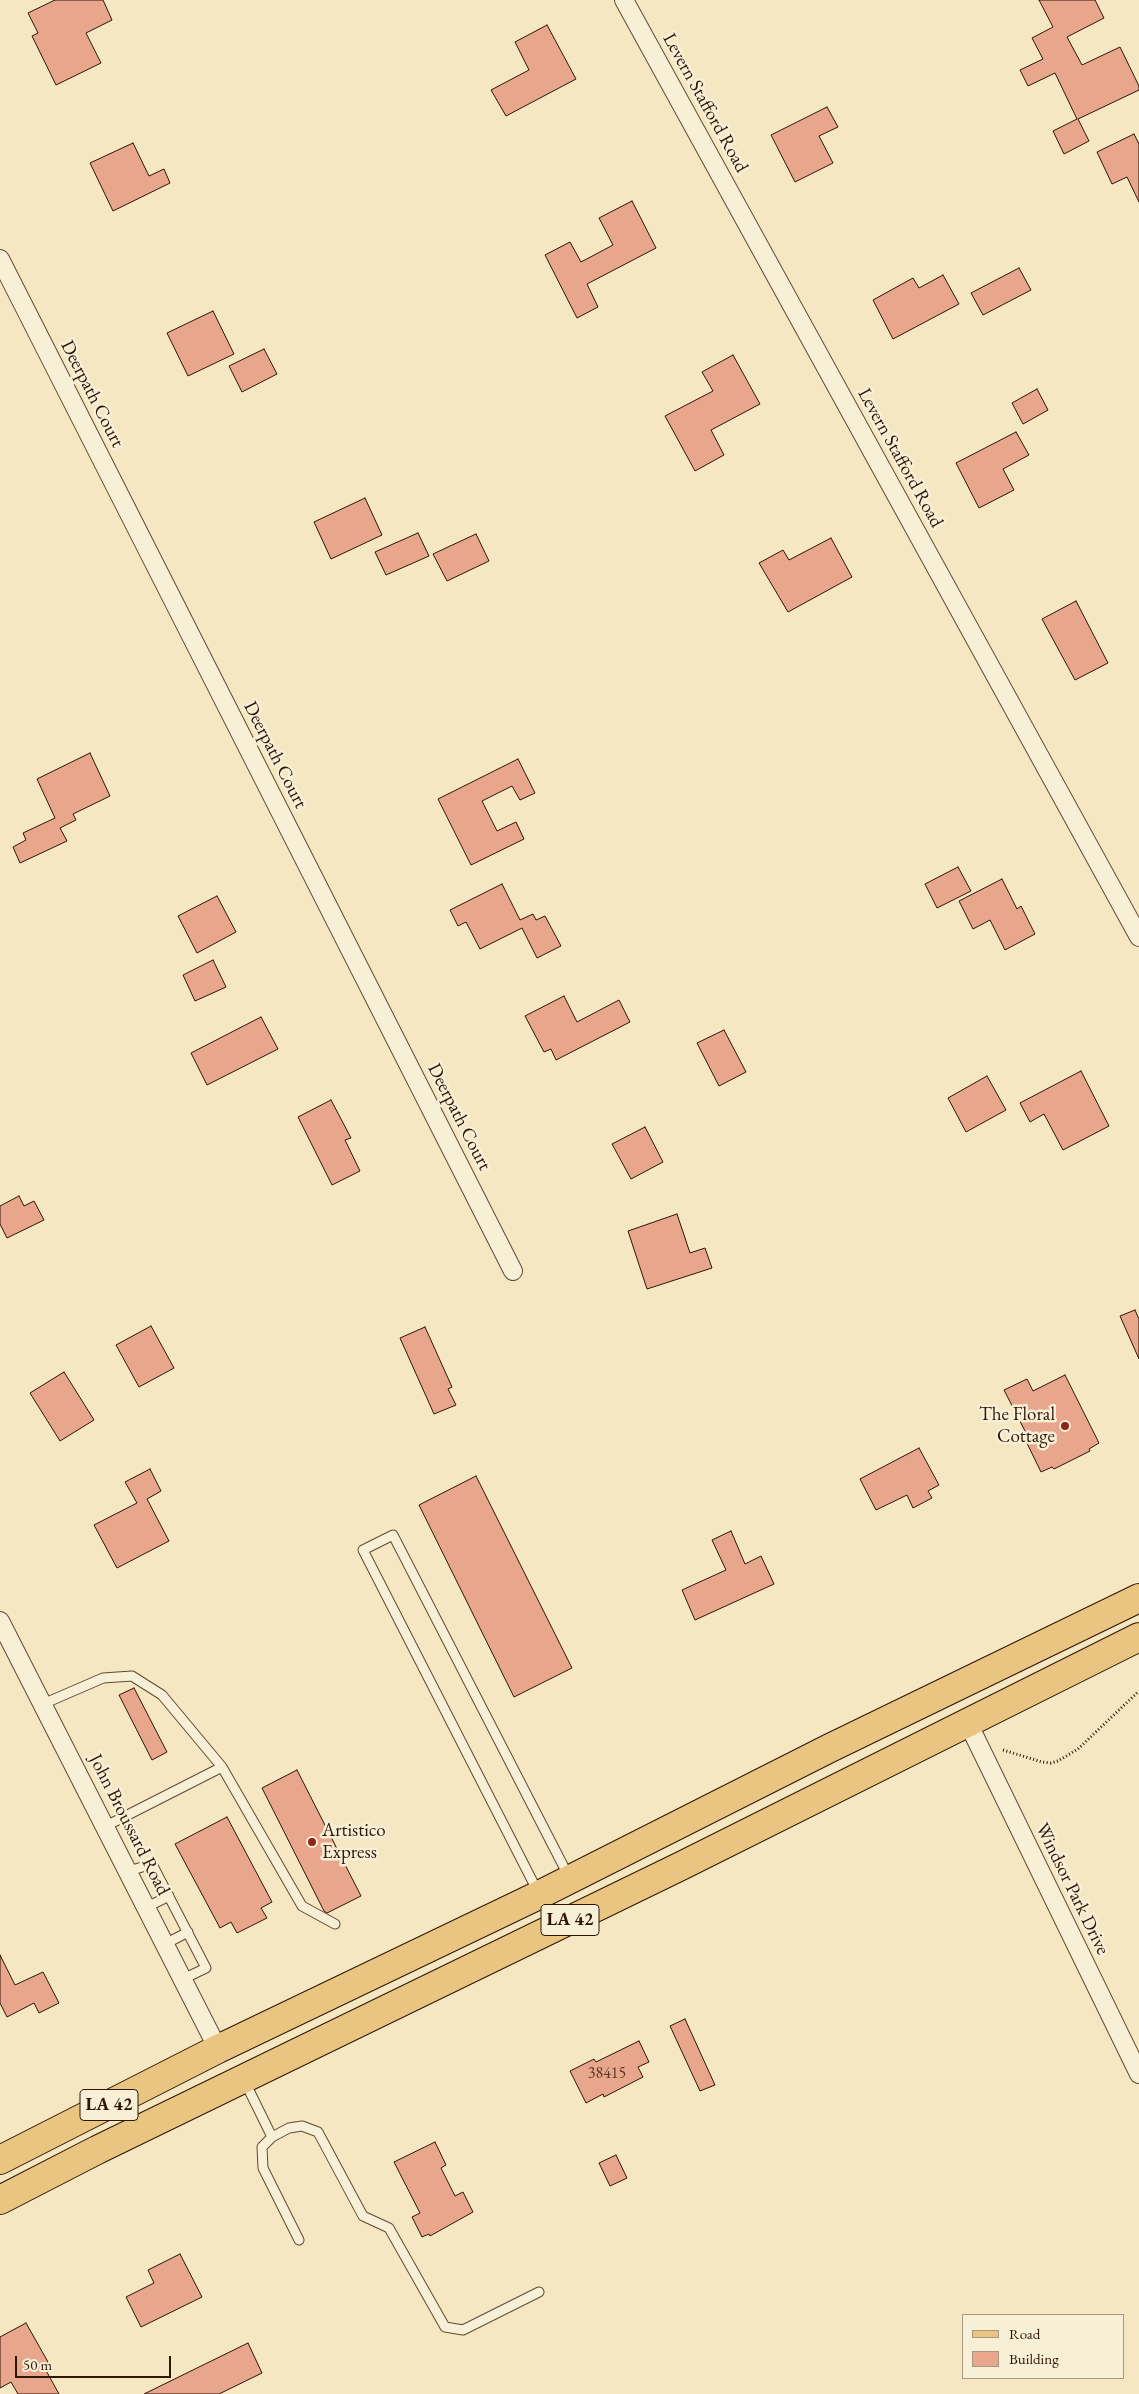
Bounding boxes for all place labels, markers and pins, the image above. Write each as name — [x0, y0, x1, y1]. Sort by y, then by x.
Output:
place label: The Floral Cottage — [979, 1404, 1055, 1448]
marker: The Floral Cottage — [1059, 1420, 1071, 1432]
place label: Artistico Express — [322, 1820, 386, 1864]
marker: Artistico Express — [306, 1836, 318, 1848]

